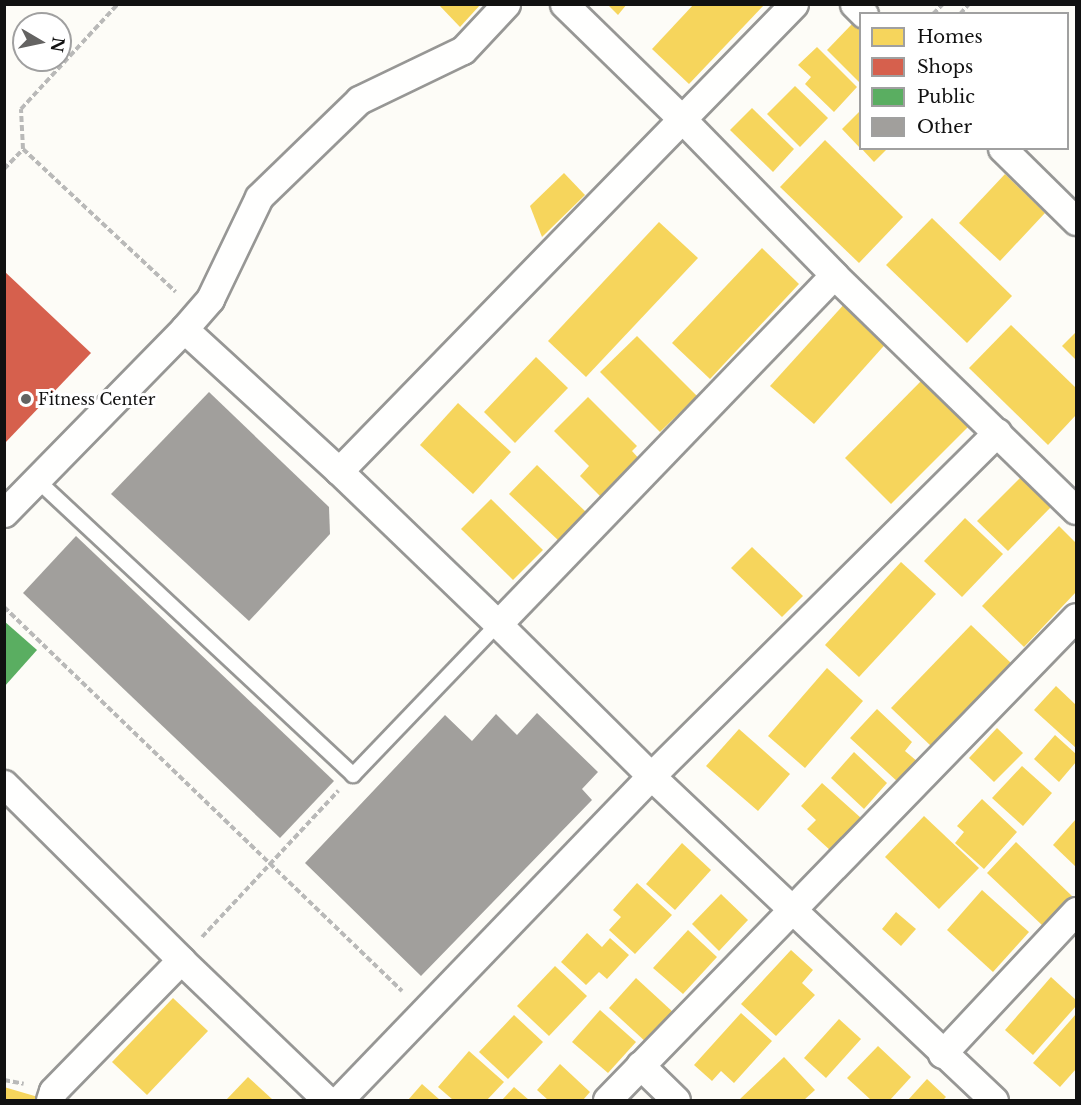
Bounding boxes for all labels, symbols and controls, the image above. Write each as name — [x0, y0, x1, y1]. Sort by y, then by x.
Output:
north arrow — [12, 12, 72, 72]
legend — [859, 12, 1069, 150]
text: Homes — [917, 26, 983, 48]
text: N — [47, 36, 69, 53]
text: Shops — [917, 56, 973, 78]
text: Public — [917, 86, 975, 108]
text: Other — [917, 116, 972, 138]
place label: Fitness Center — [38, 389, 155, 409]
marker: Fitness Center — [19, 392, 33, 406]

